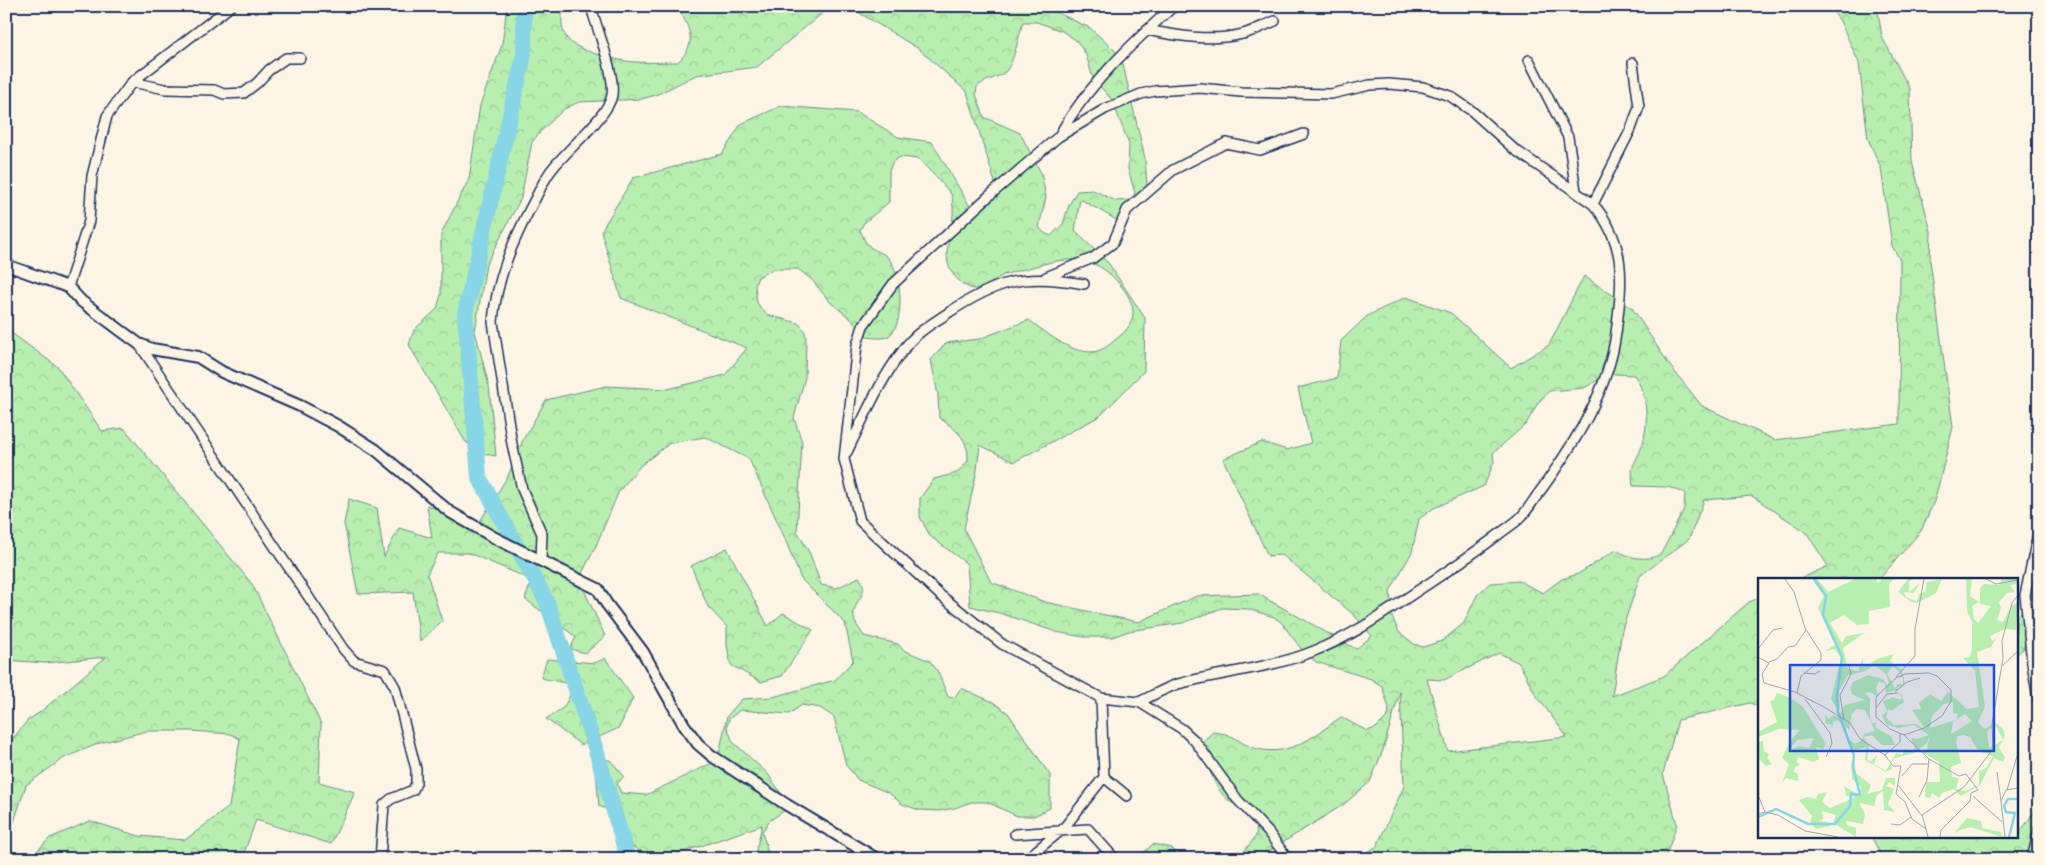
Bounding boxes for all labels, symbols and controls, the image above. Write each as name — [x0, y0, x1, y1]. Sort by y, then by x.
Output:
inset map — [1758, 578, 2018, 838]

